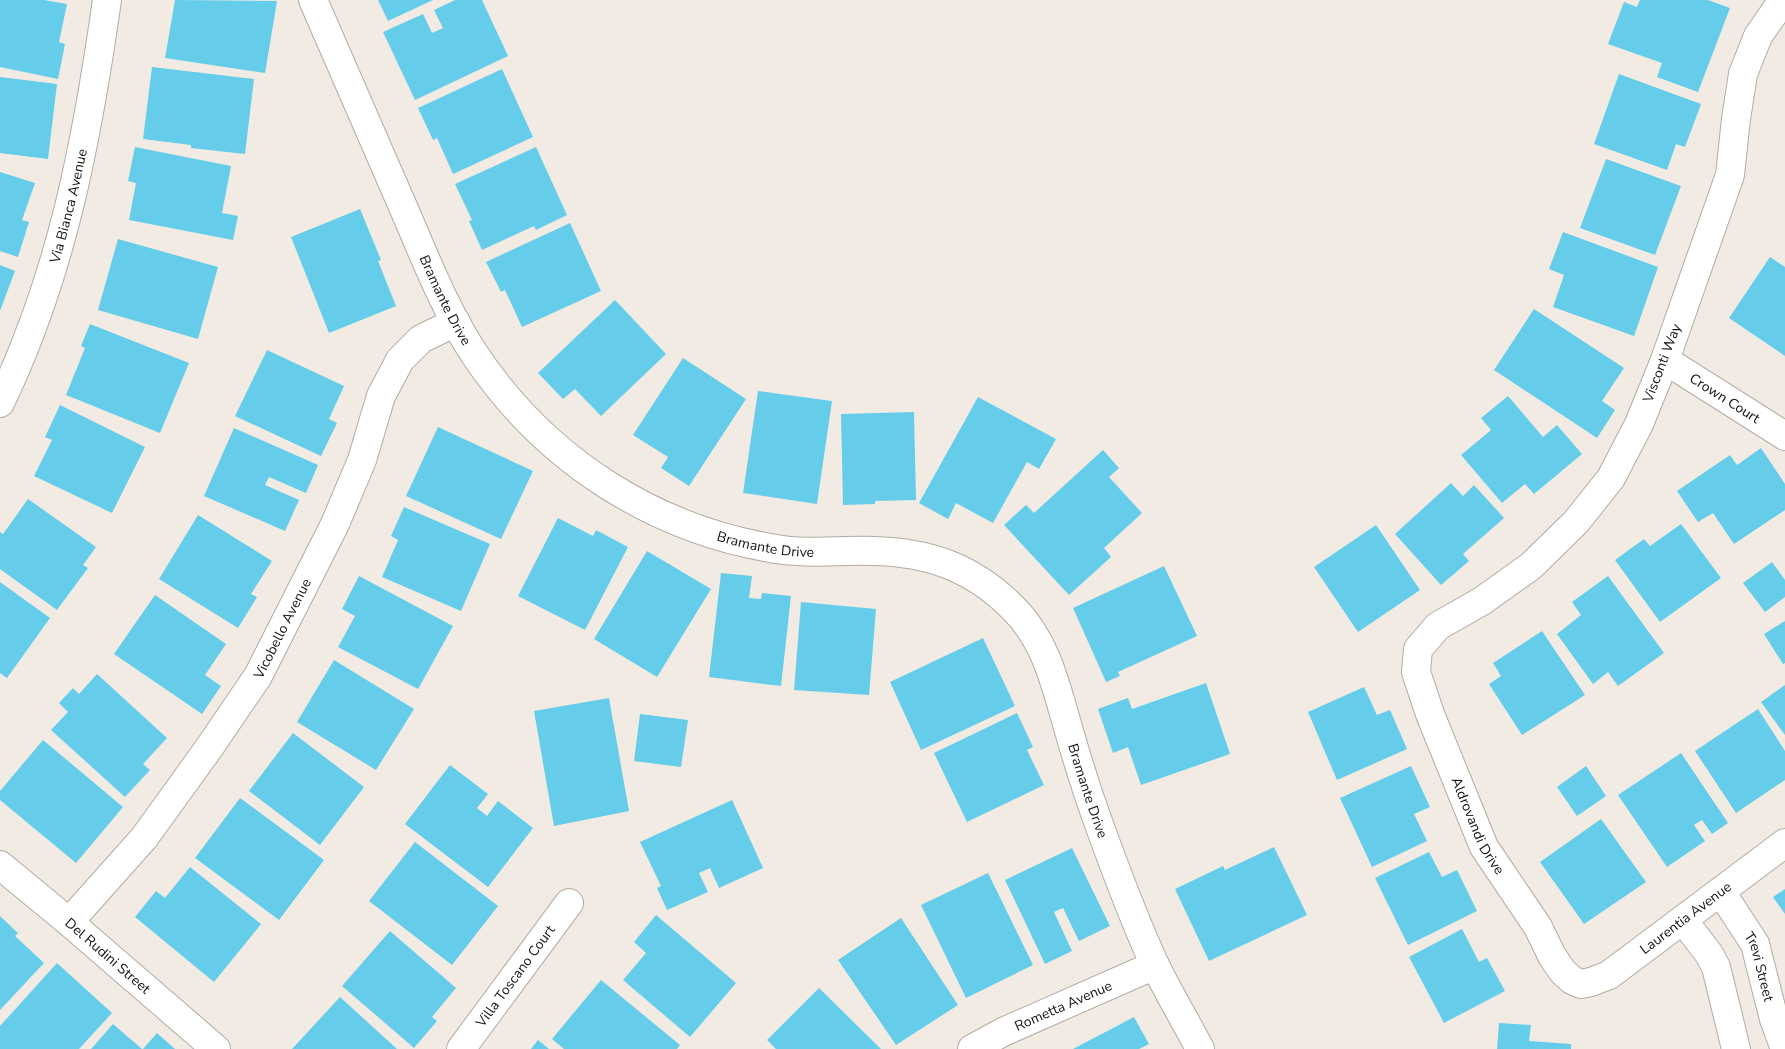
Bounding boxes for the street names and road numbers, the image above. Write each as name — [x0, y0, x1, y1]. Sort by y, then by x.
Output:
street label: Via Bianca Avenue — [44, 147, 91, 266]
street label: Bramante Drive — [415, 252, 476, 349]
street label: Visconti Way — [1638, 320, 1686, 406]
street label: Crown Court — [1686, 368, 1764, 428]
street label: Bramante Drive — [715, 526, 814, 561]
street label: Vicobello Avenue — [248, 575, 315, 683]
street label: Bramante Drive — [1064, 741, 1113, 841]
street label: Aldrovandi Drive — [1447, 774, 1509, 878]
street label: Laurentia Avenue — [1636, 877, 1735, 958]
street label: Del Rudini Street — [61, 913, 155, 998]
street label: Villa Toscano Court — [471, 921, 559, 1031]
street label: Trevi Street — [1740, 928, 1779, 1003]
street label: Rometta Avenue — [1011, 976, 1115, 1035]

